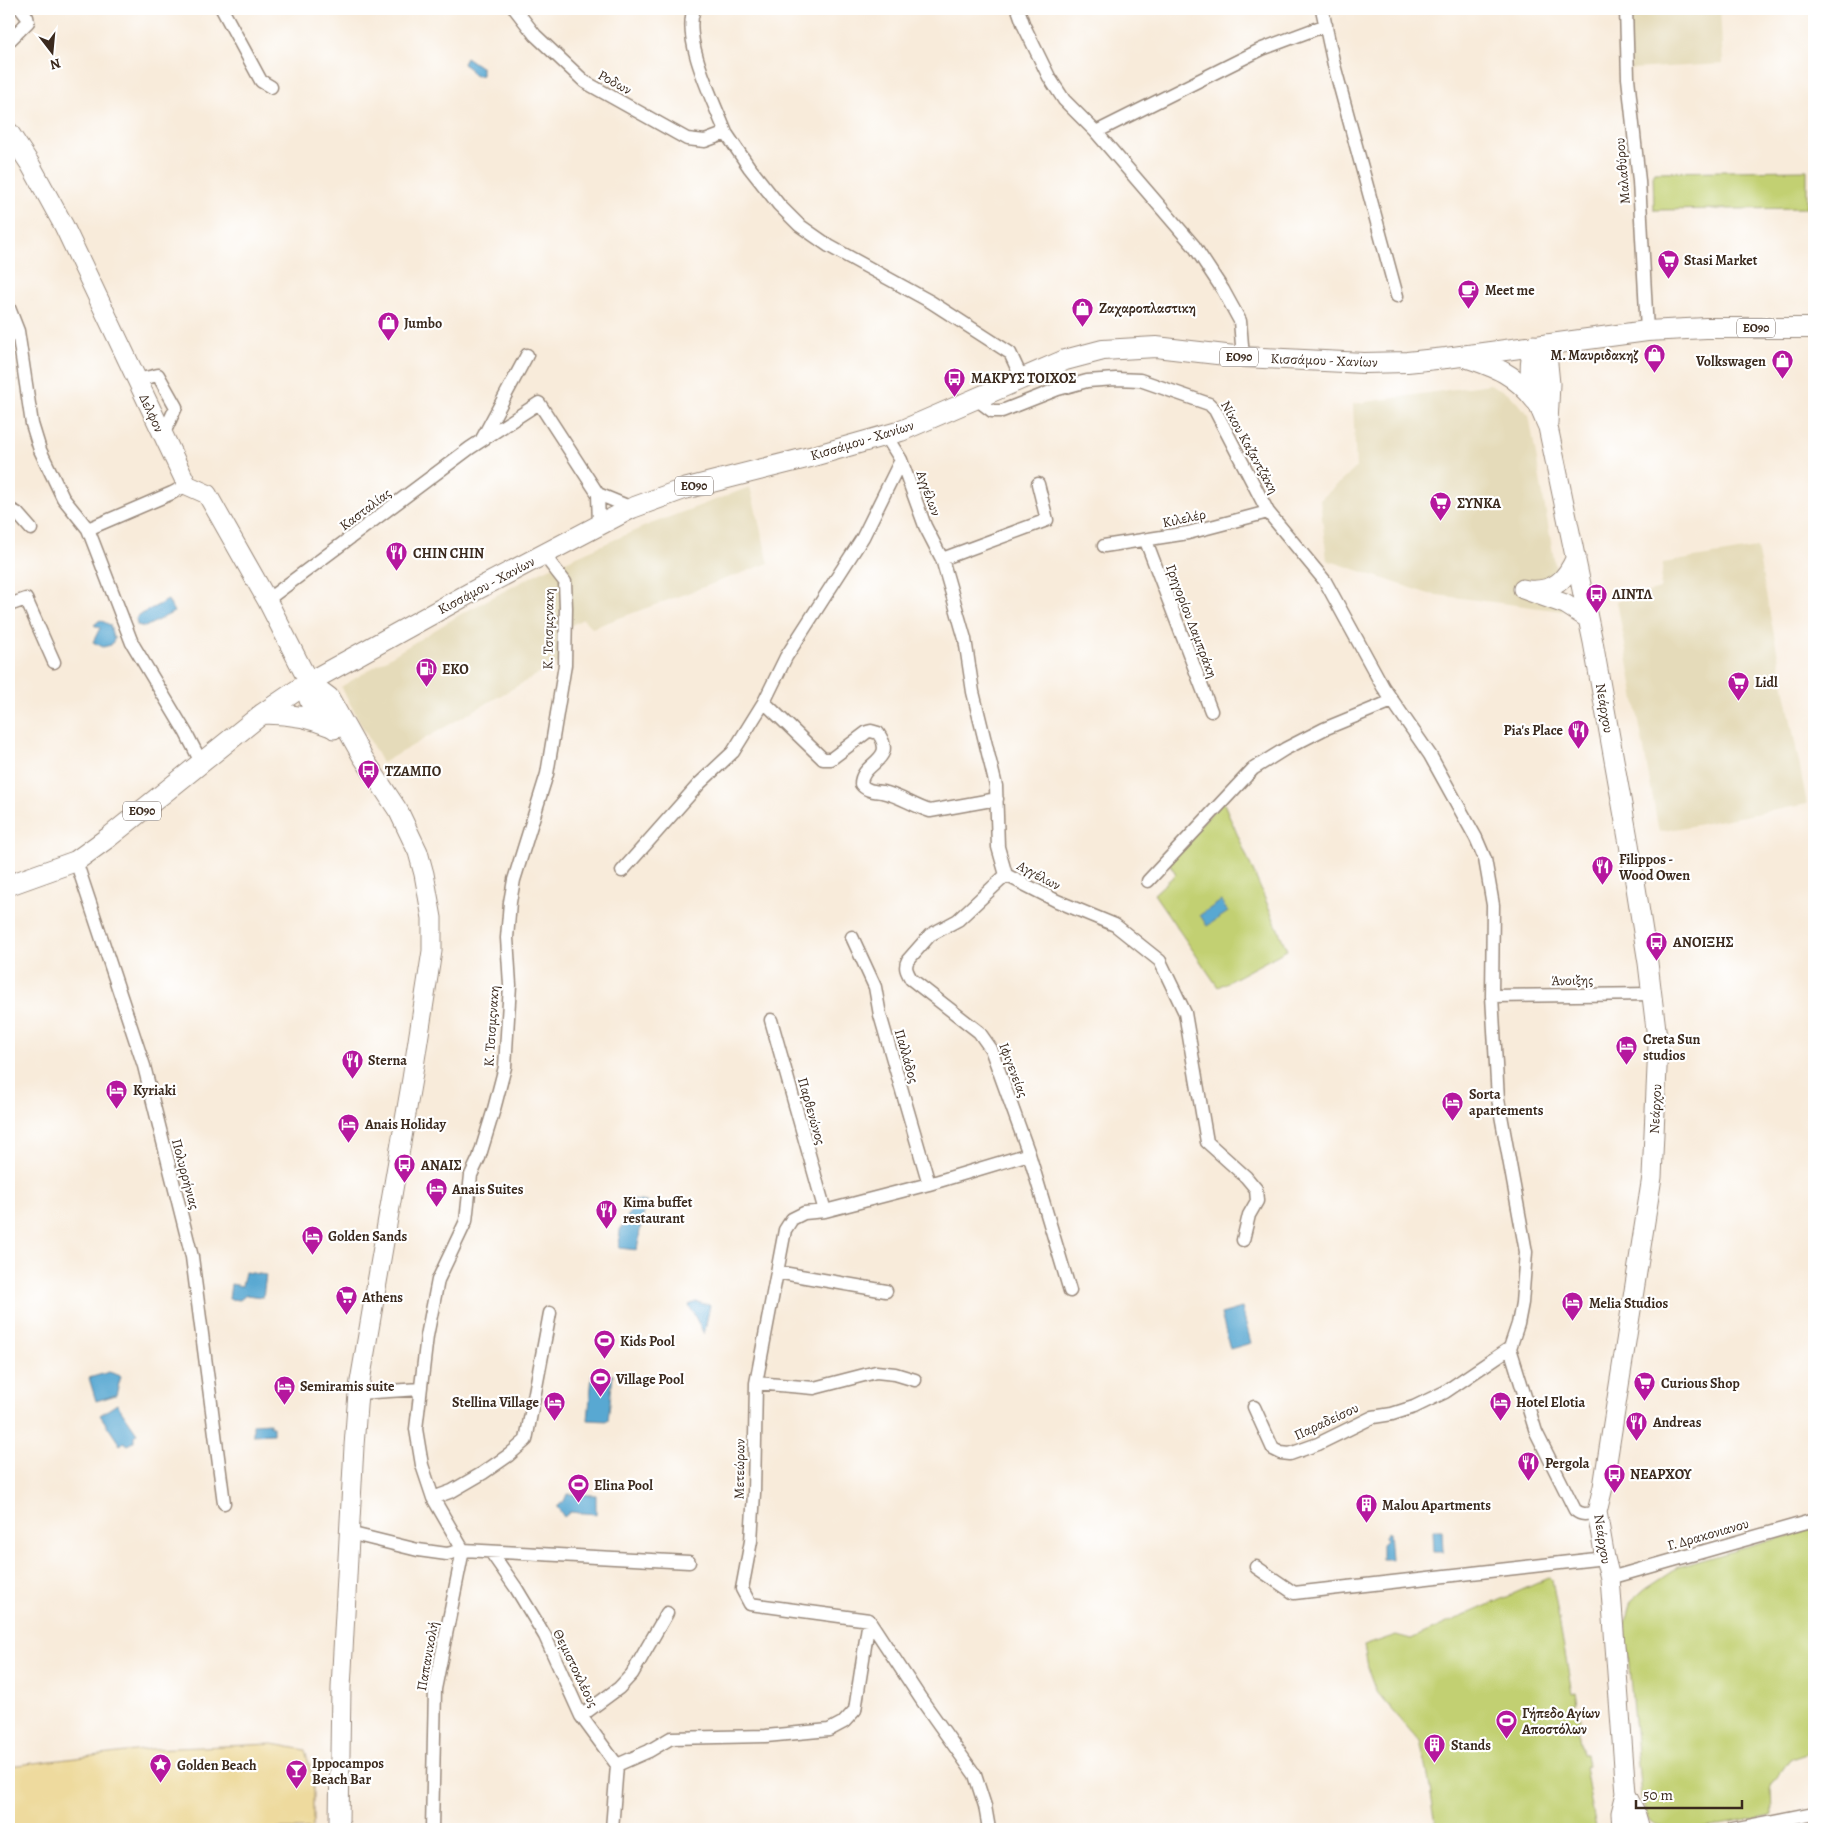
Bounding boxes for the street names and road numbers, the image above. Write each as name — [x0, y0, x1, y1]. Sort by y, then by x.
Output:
street label: Ροδων — [594, 65, 635, 100]
street label: Μαλαθύρου — [1610, 137, 1635, 205]
road number: ΕΟ90 — [1737, 318, 1775, 338]
road number: ΕΟ90 — [1220, 348, 1258, 367]
street label: Κισσάμου - Χανίων — [1270, 349, 1378, 372]
street label: Δελφον — [134, 391, 169, 436]
street label: Νίκου Καζαντζάκη — [1216, 397, 1283, 497]
street label: Κισσάμου - Χανίων — [808, 416, 917, 465]
street label: Αγγέλων — [911, 467, 946, 519]
road number: ΕΟ90 — [675, 476, 713, 496]
street label: Κασταλίας — [336, 484, 395, 535]
street label: Κιλελέρ — [1161, 505, 1208, 532]
street label: Κισσάμου - Χανίων — [434, 552, 538, 619]
street label: Γρηγορίου Λαμπράκη — [1161, 561, 1222, 681]
street label: Κ. Τσισμςνακη — [538, 588, 559, 670]
street label: Νεάρχου — [1591, 682, 1618, 734]
road number: ΕΟ90 — [123, 801, 161, 820]
street label: Αγγέλων — [1013, 856, 1064, 895]
street label: Άνοιξης — [1551, 971, 1593, 990]
street label: Κ. Τσισμςνακη — [479, 985, 504, 1067]
street label: Παλλάδος — [890, 1027, 923, 1085]
street label: Ιφιγενείας — [994, 1040, 1033, 1100]
street label: Παρθενώνος — [793, 1075, 830, 1147]
street label: Νεάρχου — [1645, 1083, 1666, 1135]
street label: Πολυρρήνιας — [167, 1137, 204, 1212]
street label: Παραδείσου — [1291, 1398, 1362, 1445]
street label: Μετεώρων — [729, 1438, 750, 1499]
street label: Νεάρχου — [1589, 1513, 1616, 1565]
street label: Γ. Δρακονιανου — [1665, 1514, 1751, 1555]
street label: Παπανικολή — [412, 1620, 443, 1692]
street label: Θεμιστοκλέους — [548, 1626, 603, 1711]

